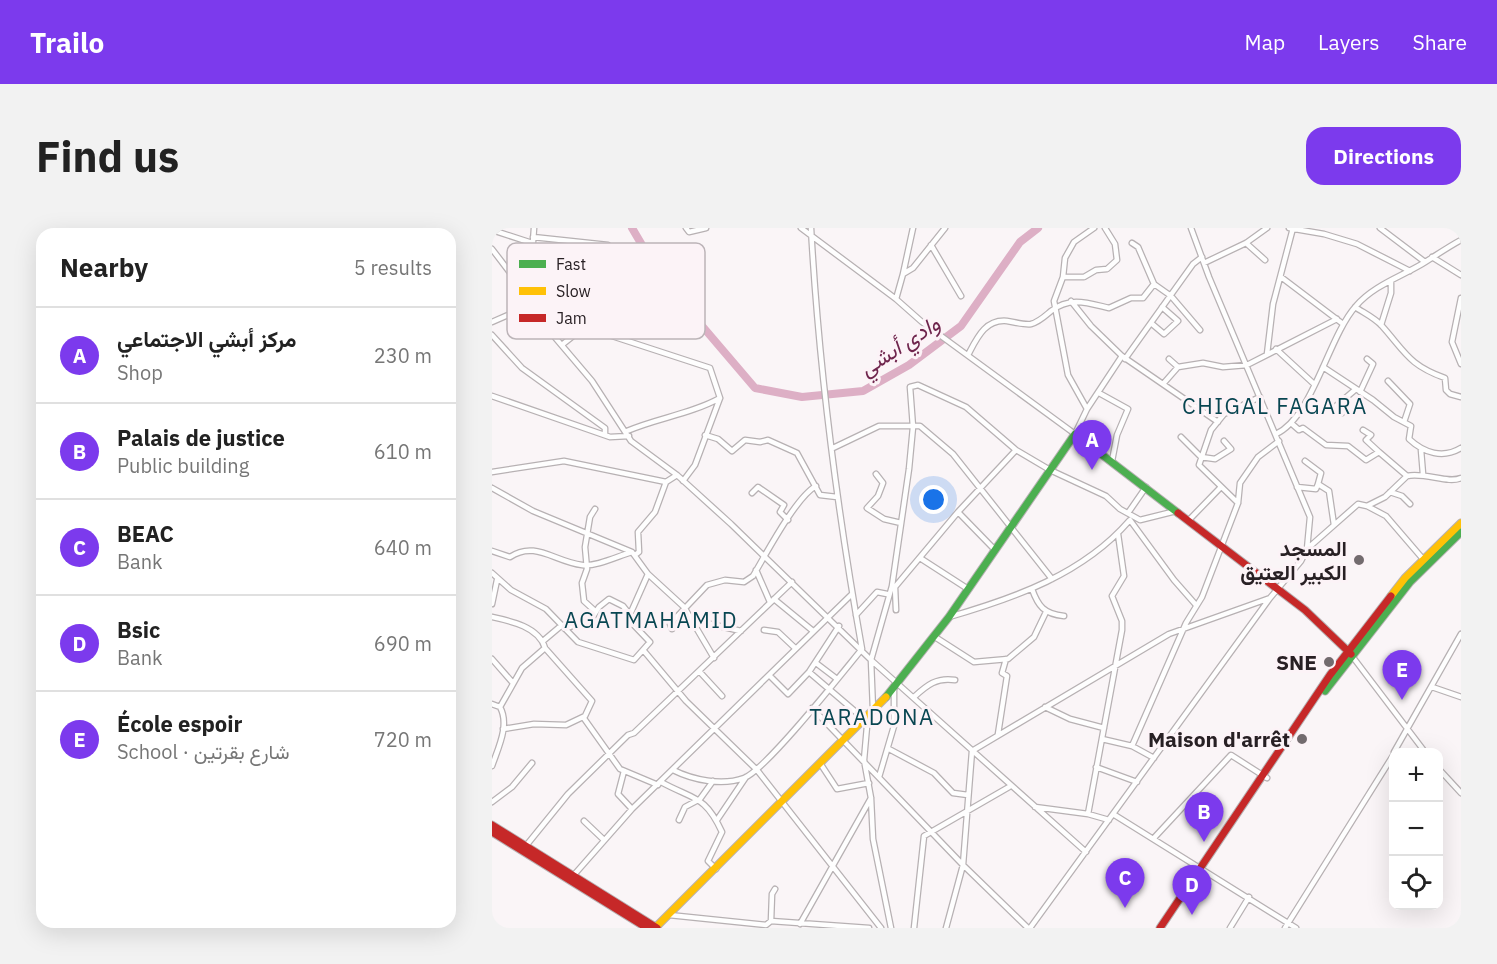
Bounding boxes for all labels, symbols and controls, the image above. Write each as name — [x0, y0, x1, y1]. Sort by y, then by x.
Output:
text: Trailo — [30, 24, 104, 61]
text: Map — [1245, 28, 1285, 56]
text: Layers — [1318, 28, 1380, 56]
text: Share — [1413, 28, 1467, 56]
button: Directions — [1306, 127, 1461, 185]
text: Find us — [36, 129, 179, 184]
legend — [507, 243, 705, 339]
text: Nearby — [60, 250, 148, 284]
text: 5 results — [354, 254, 432, 281]
text: Fast — [556, 254, 586, 274]
text: Slow — [556, 281, 591, 301]
text: Jam — [556, 308, 587, 328]
water label: وادي أبشي — [853, 308, 947, 385]
text: مركز أبشي الاجتماعي — [117, 324, 297, 353]
text: A — [73, 342, 86, 369]
text: 230 m — [374, 342, 432, 369]
text: Shop — [117, 359, 163, 386]
district label: CHIGAL FAGARA — [1182, 391, 1368, 420]
pin: A — [1072, 420, 1112, 470]
text: Palais de justice — [117, 423, 285, 452]
text: B — [73, 438, 86, 465]
text: 610 m — [374, 438, 432, 465]
text: Public building — [117, 452, 249, 479]
your location — [919, 485, 948, 514]
text: BEAC — [117, 519, 174, 548]
text: C — [73, 534, 86, 561]
text: 640 m — [374, 534, 432, 561]
place label: المسجد الكبير العتيق — [1240, 534, 1347, 586]
text: Bank — [117, 548, 163, 575]
marker: المسجد الكبير العتيق — [1352, 553, 1366, 567]
district label: AGATMAHAMID — [564, 605, 738, 634]
text: Bsic — [117, 615, 160, 644]
text: D — [73, 630, 86, 657]
text: 690 m — [374, 630, 432, 657]
text: Bank — [117, 644, 163, 671]
place label: SNE — [1276, 648, 1317, 676]
pin: E — [1382, 650, 1422, 700]
marker: SNE — [1322, 655, 1336, 669]
district label: TARADONA — [809, 702, 935, 731]
text: École espoir — [117, 709, 242, 738]
place label: Maison d'arrêt — [1148, 725, 1290, 753]
text: E — [73, 726, 86, 753]
text: 720 m — [374, 726, 432, 753]
marker: Maison d'arrêt — [1295, 732, 1309, 746]
text: School · شارع بقرتين — [117, 738, 290, 765]
map controls — [1389, 748, 1443, 910]
button: + — [1389, 748, 1443, 802]
pin: B — [1184, 792, 1224, 842]
button: − — [1389, 802, 1443, 856]
button: locate — [1389, 856, 1443, 910]
pin: C — [1106, 858, 1144, 908]
pin: D — [1172, 866, 1212, 915]

